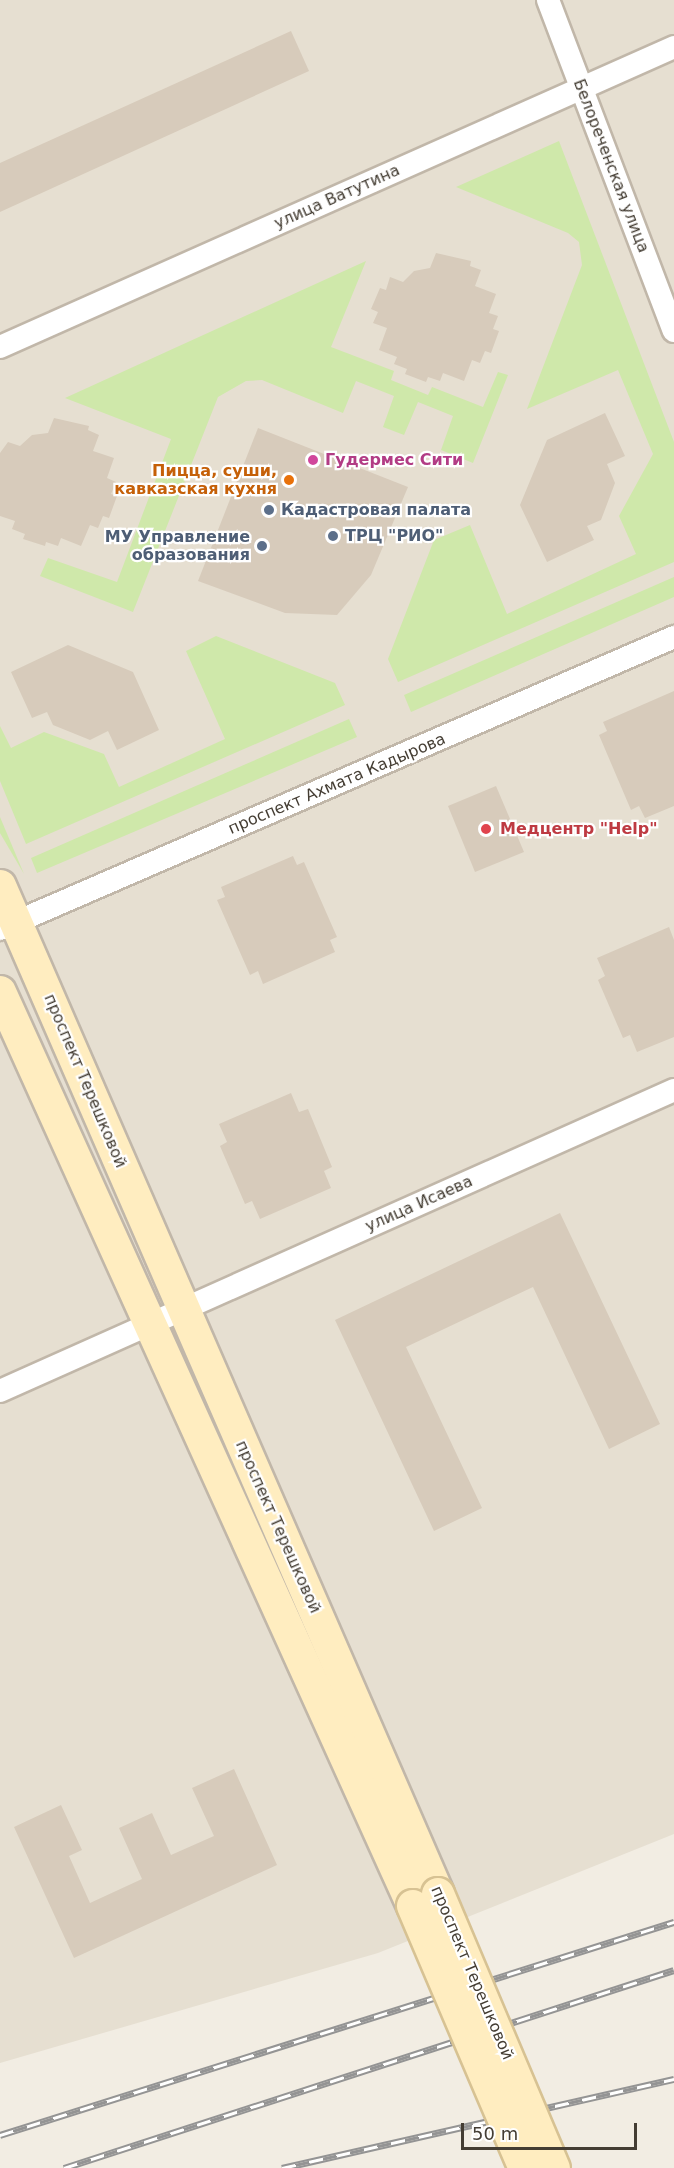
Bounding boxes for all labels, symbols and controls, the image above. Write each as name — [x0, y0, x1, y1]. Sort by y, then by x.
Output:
street label: Белореченская улица — [569, 77, 653, 255]
street label: улица Ватутина — [271, 161, 403, 233]
place label: Гудермес Сити — [325, 450, 463, 470]
marker: Гудермес Сити — [306, 453, 320, 467]
place label: Пицца, суши, кавказская кухня — [114, 461, 277, 499]
marker: Пицца, суши, кавказская кухня — [282, 473, 296, 487]
place label: Кадастровая палата — [281, 500, 471, 520]
marker: Кадастровая палата — [262, 503, 276, 517]
place label: ТРЦ "РИО" — [345, 526, 443, 546]
place label: МУ Управление образования — [105, 527, 250, 565]
marker: ТРЦ "РИО" — [326, 529, 340, 543]
marker: МУ Управление образования — [255, 539, 269, 553]
street label: проспект Ахмата Кадырова — [225, 729, 449, 839]
place label: Медцентр "Help" — [500, 819, 658, 839]
marker: Медцентр "Help" — [477, 820, 495, 838]
street label: проспект Терешковой — [40, 991, 130, 1171]
street label: улица Исаева — [362, 1172, 476, 1236]
street label: проспект Терешковой — [231, 1438, 325, 1616]
street label: проспект Терешковой — [427, 1883, 517, 2063]
scale bar — [464, 2111, 640, 2149]
text: 50 m — [472, 2123, 518, 2144]

